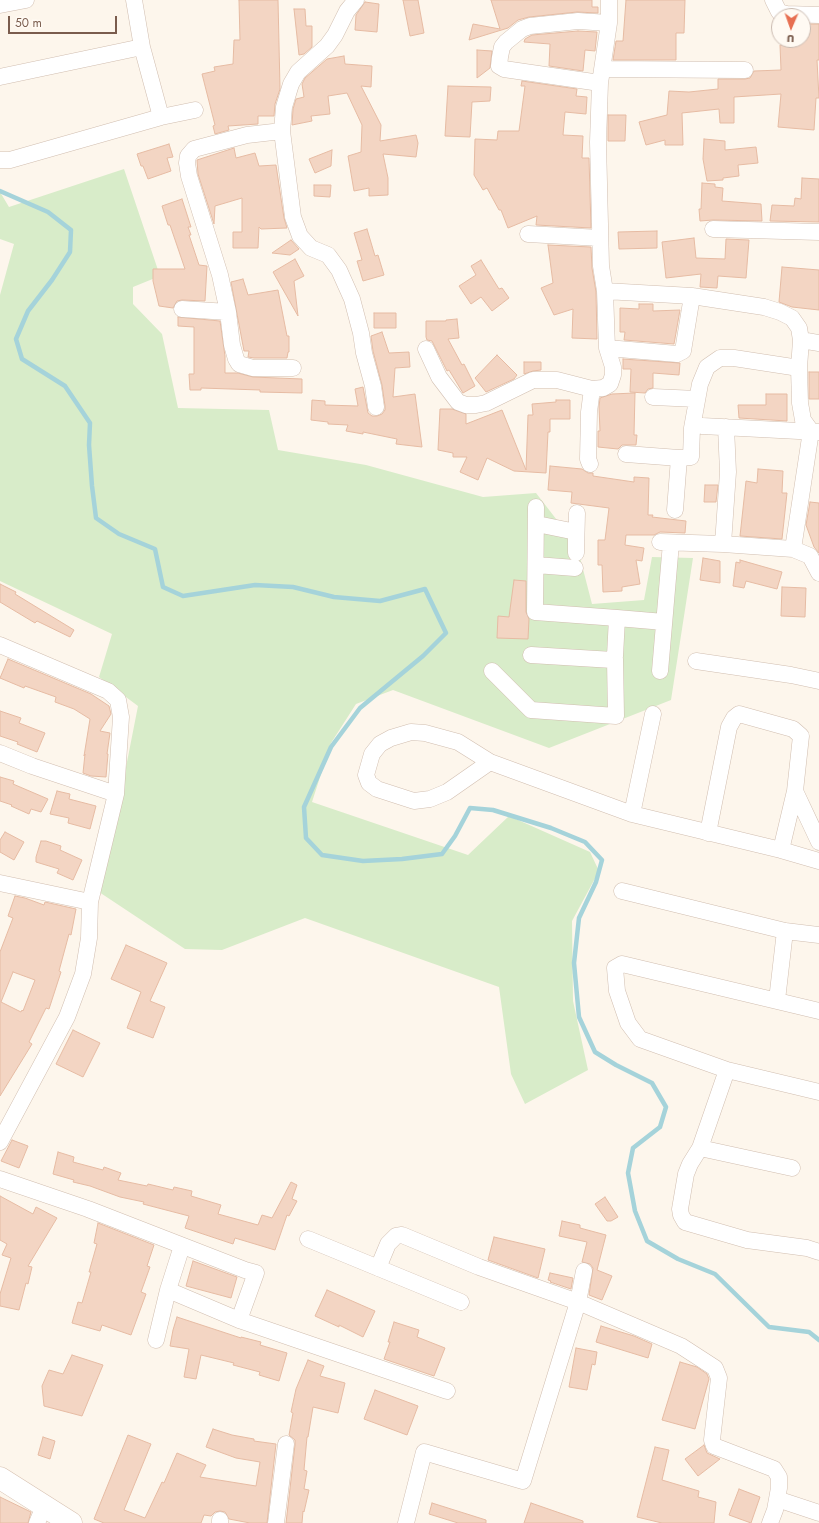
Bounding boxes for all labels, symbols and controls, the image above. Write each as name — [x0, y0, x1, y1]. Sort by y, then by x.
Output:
scale bar — [10, 8, 119, 34]
north arrow — [771, 8, 811, 48]
text: 50 m — [15, 14, 42, 32]
text: U — [786, 31, 795, 47]

